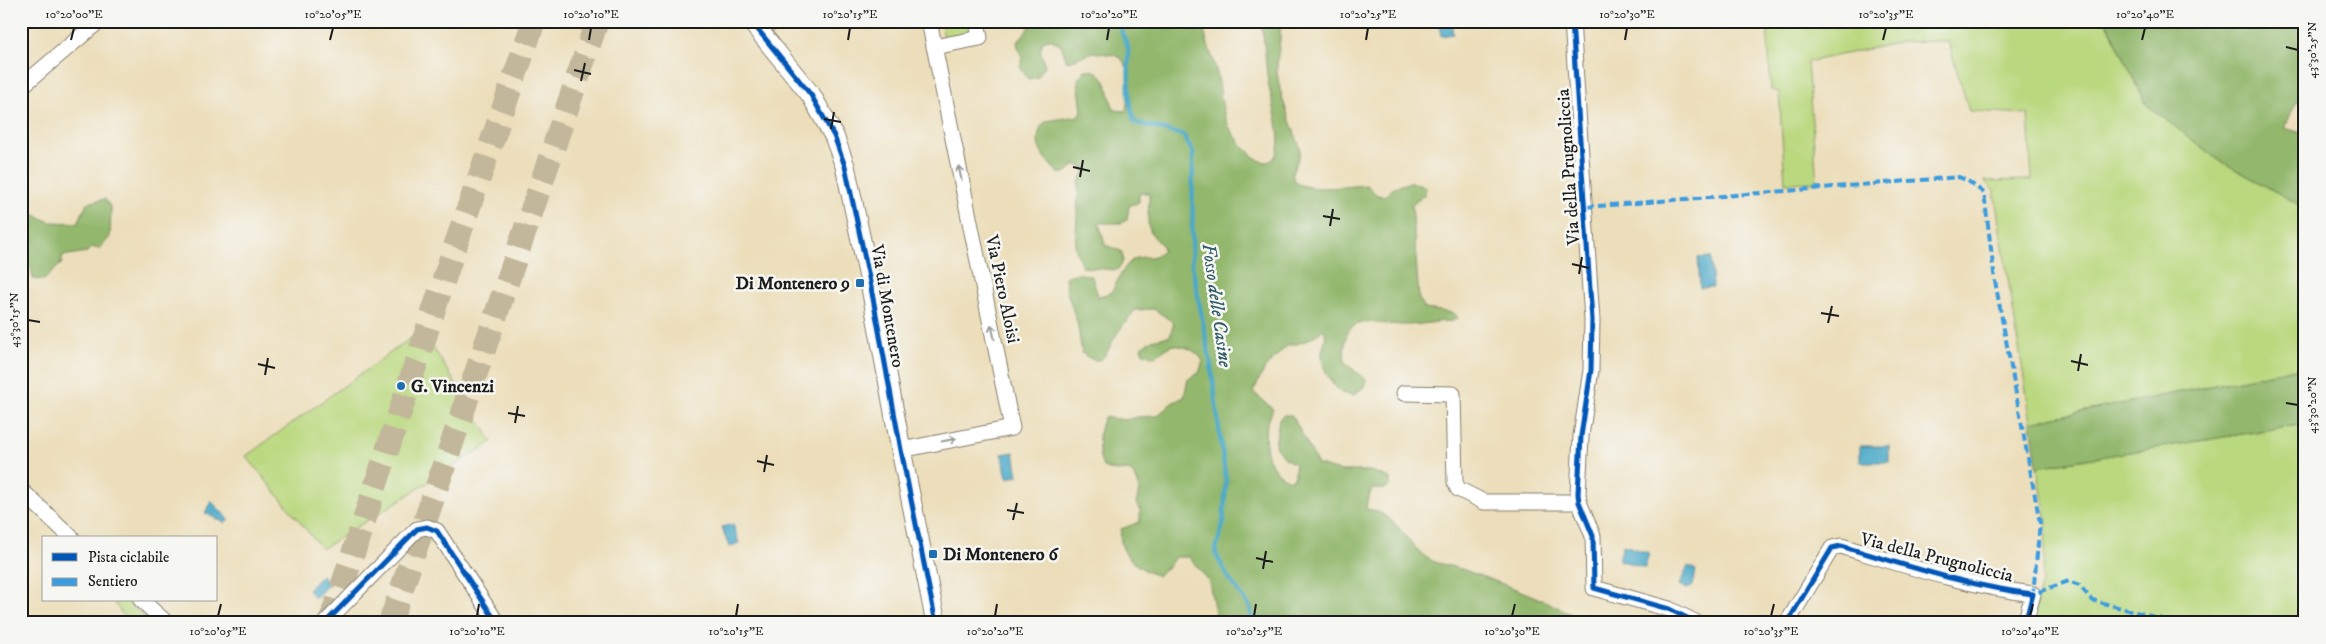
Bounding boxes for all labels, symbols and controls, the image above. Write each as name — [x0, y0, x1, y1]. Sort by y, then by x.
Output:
text: 10°20'00"E — [45, 7, 103, 22]
text: 10°20'05"E — [305, 7, 362, 22]
text: 10°20'10"E — [563, 7, 619, 22]
text: 10°20'15"E — [823, 7, 878, 22]
text: 10°20'20"E — [1081, 7, 1138, 22]
text: 10°20'25"E — [1340, 7, 1397, 22]
text: 10°20'30"E — [1599, 7, 1655, 22]
text: 10°20'35"E — [1859, 7, 1914, 22]
text: 10°20'40"E — [2116, 7, 2174, 22]
text: 43°30'25"N — [2305, 21, 2320, 78]
street label: Via della Prugnoliccia — [1553, 88, 1586, 247]
one-way arrow — [954, 165, 964, 181]
street label: Via Piero Aloisi — [980, 232, 1024, 345]
street label: Via di Montenero — [865, 242, 909, 370]
water label: Fosso delle Casine — [1196, 242, 1237, 369]
place label: Di Montenero 9 — [736, 273, 850, 295]
marker: Di Montenero 9 — [854, 277, 866, 289]
text: 43°30'15"N — [7, 292, 22, 348]
one-way arrow — [987, 325, 997, 341]
place label: G. Vincenzi — [411, 376, 494, 398]
text: 43°30'20"N — [2305, 376, 2320, 434]
marker: G. Vincenzi — [395, 380, 407, 392]
one-way arrow — [940, 435, 956, 445]
street label: Via della Prugnoliccia — [1857, 528, 2016, 588]
legend — [42, 536, 218, 602]
place label: Di Montenero 6 — [943, 544, 1059, 566]
text: Pista ciclabile — [88, 548, 169, 567]
marker: Di Montenero 6 — [927, 548, 939, 560]
text: Sentiero — [88, 572, 138, 591]
text: 10°20'05"E — [190, 624, 247, 639]
text: 10°20'10"E — [449, 624, 505, 639]
text: 10°20'15"E — [709, 624, 764, 639]
text: 10°20'20"E — [967, 624, 1024, 639]
text: 10°20'25"E — [1226, 624, 1283, 639]
text: 10°20'30"E — [1484, 624, 1540, 639]
text: 10°20'35"E — [1744, 624, 1799, 639]
text: 10°20'40"E — [2001, 624, 2059, 639]

